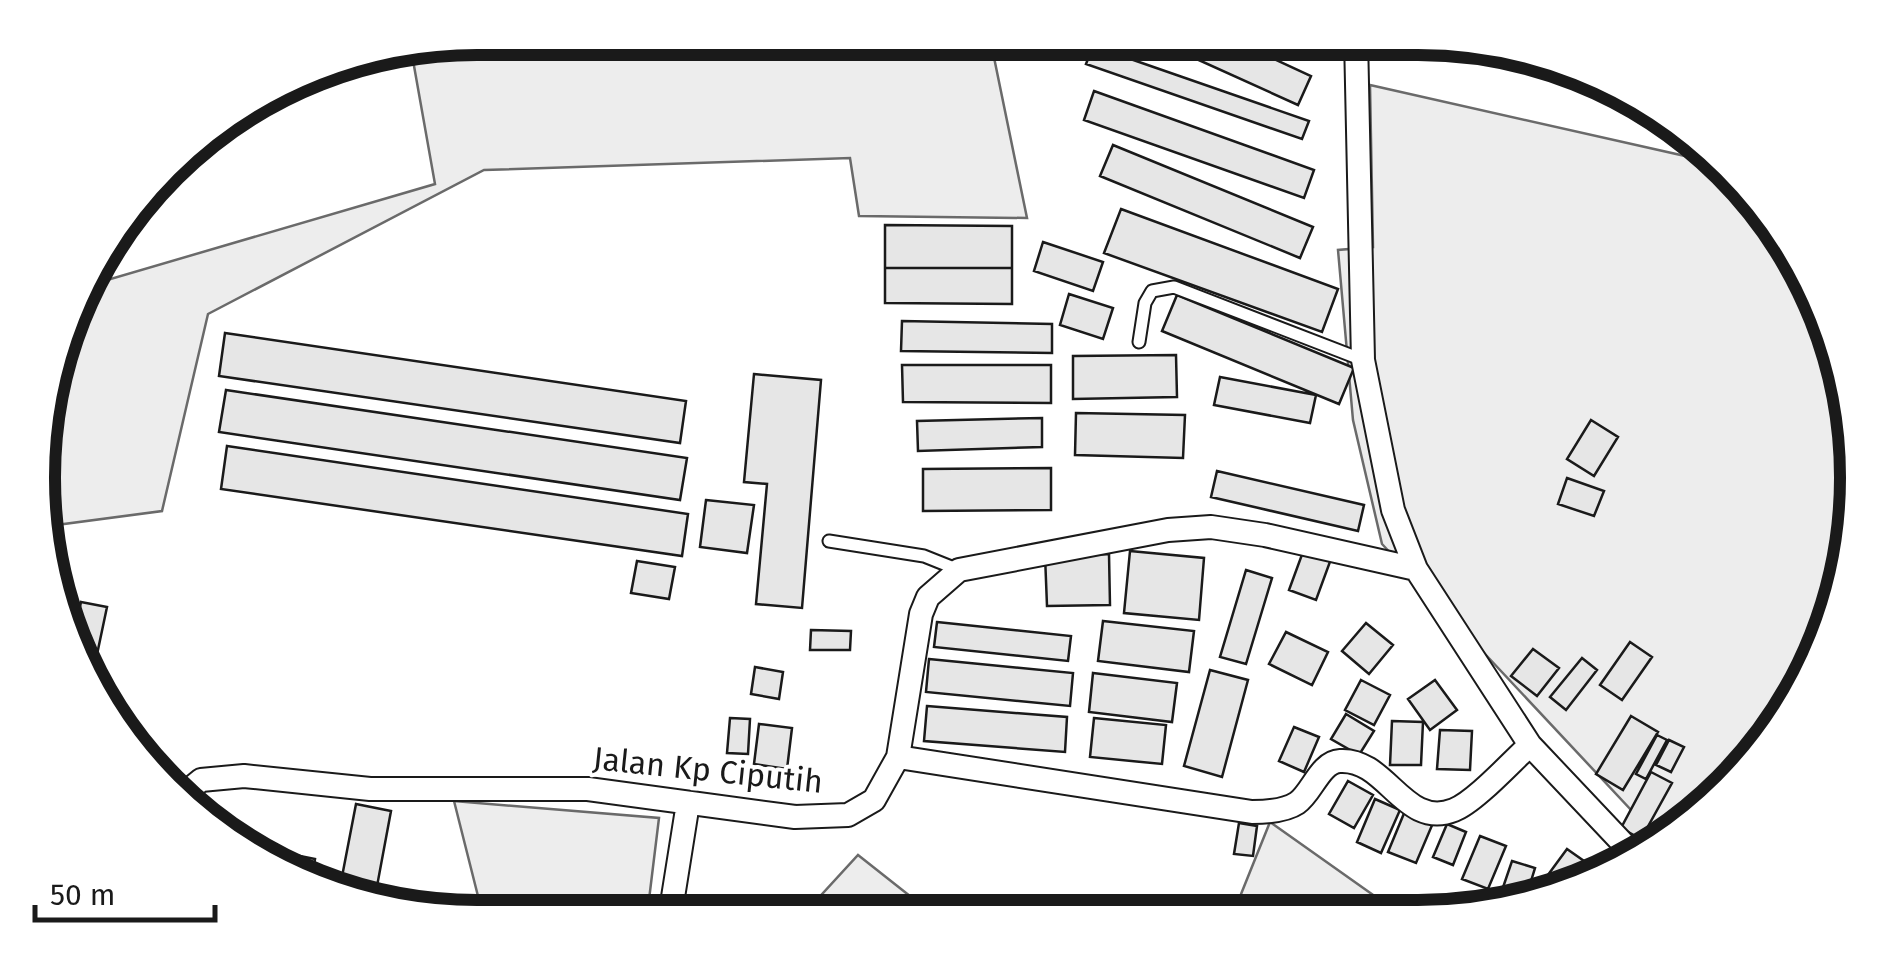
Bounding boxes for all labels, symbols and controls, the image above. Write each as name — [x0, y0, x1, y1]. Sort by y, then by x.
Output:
street label: Jalan Kp Ciputih — [591, 739, 825, 801]
scale bar — [35, 860, 215, 922]
text: 50 m — [50, 877, 115, 913]

